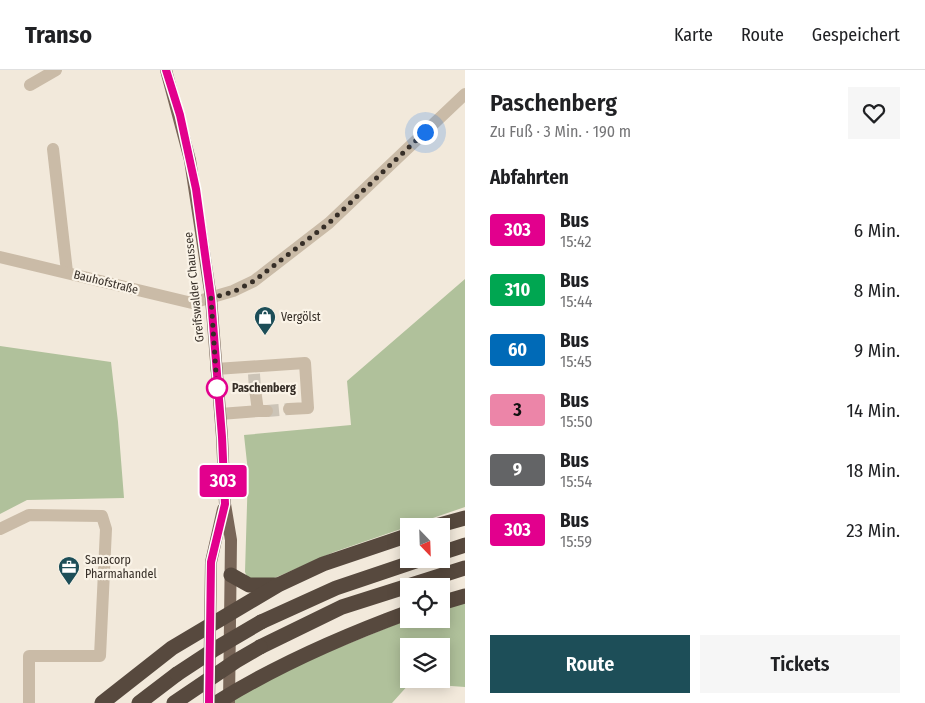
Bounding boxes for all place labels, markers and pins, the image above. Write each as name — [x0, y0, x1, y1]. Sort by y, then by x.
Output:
shop icon: Vergölst — [253, 305, 277, 336]
place label: Vergölst — [281, 310, 321, 324]
marker: Paschenberg — [206, 377, 228, 399]
place label: Paschenberg — [232, 381, 296, 395]
place label: Sanacorp Pharmahandel — [85, 553, 157, 581]
office icon: Sanacorp Pharmahandel — [57, 555, 81, 586]

